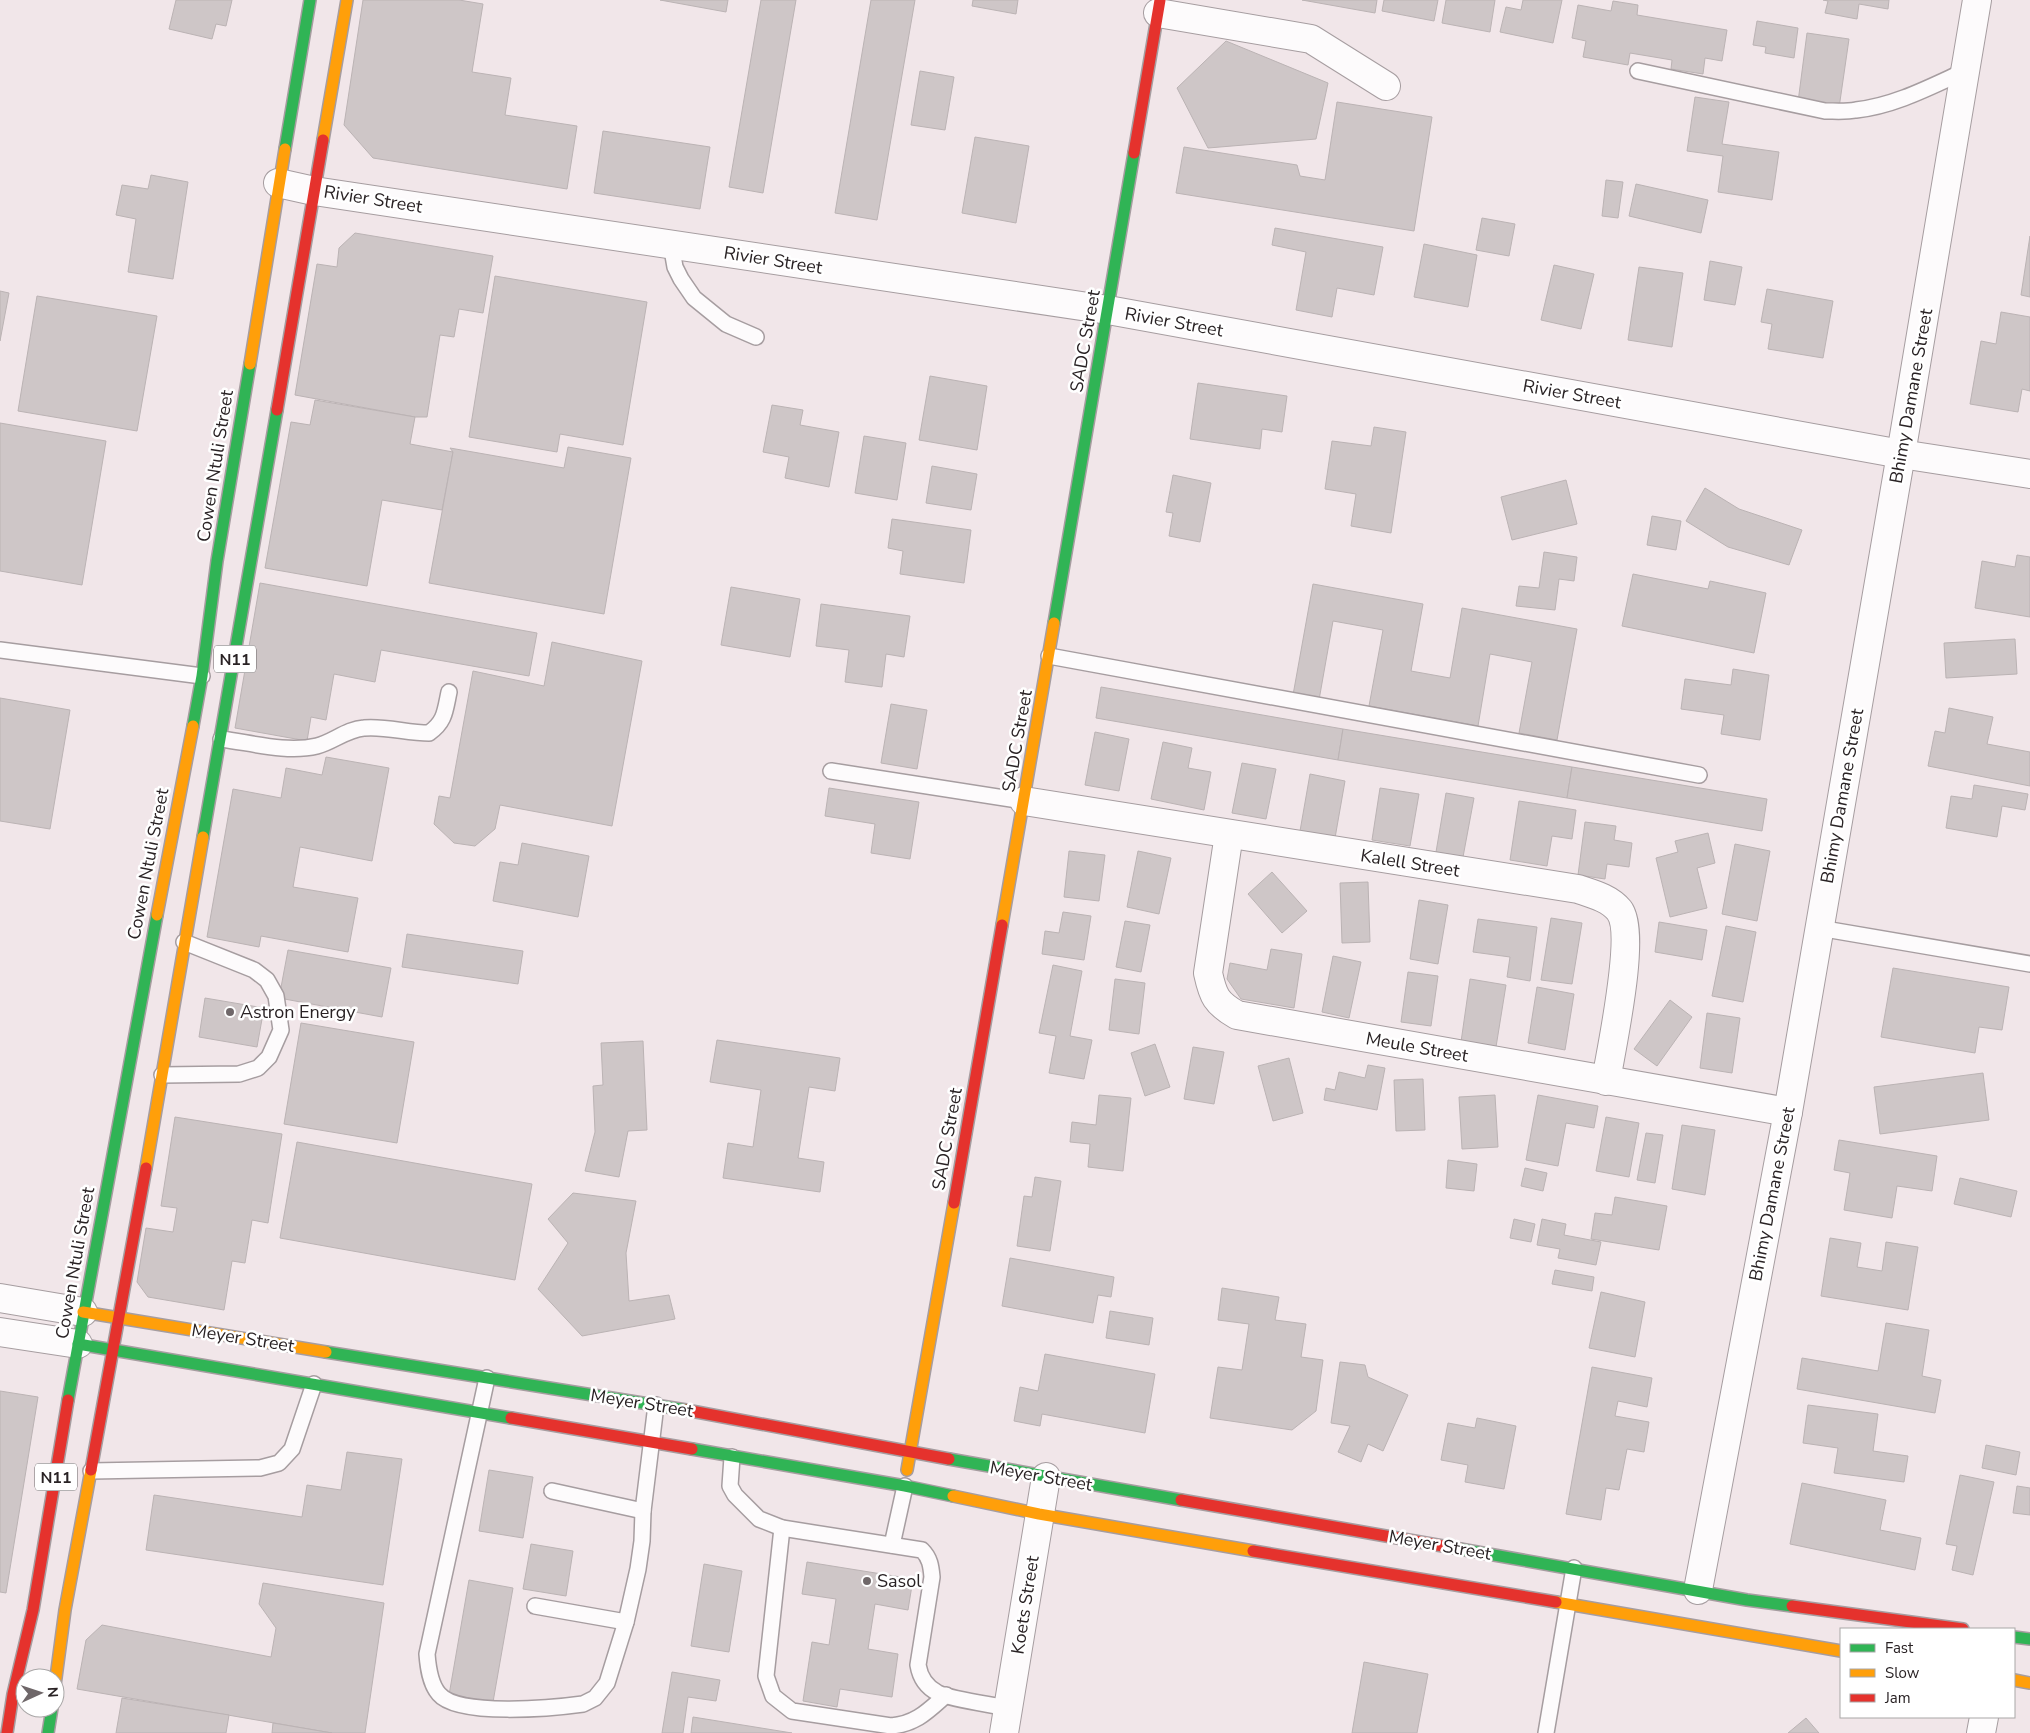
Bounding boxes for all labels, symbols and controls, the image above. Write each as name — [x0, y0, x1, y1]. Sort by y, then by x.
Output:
street label: Rivier Street — [322, 179, 425, 219]
street label: Rivier Street — [722, 240, 825, 280]
street label: SADC Street — [1064, 287, 1106, 394]
street label: Rivier Street — [1123, 302, 1226, 343]
street label: Bhimy Damane Street — [1884, 306, 1938, 485]
street label: Rivier Street — [1521, 374, 1624, 415]
street label: Cowen Ntuli Street — [191, 388, 239, 544]
road number: N11 — [214, 646, 256, 672]
street label: SADC Street — [996, 687, 1038, 794]
street label: Bhimy Damane Street — [1815, 706, 1869, 885]
street label: Cowen Ntuli Street — [122, 786, 175, 942]
street label: Kalell Street — [1359, 843, 1462, 883]
place label: Astron Energy — [240, 1000, 356, 1024]
marker: Astron Energy — [224, 1006, 236, 1018]
street label: Meule Street — [1364, 1026, 1471, 1068]
street label: SADC Street — [926, 1085, 968, 1192]
street label: Bhimy Damane Street — [1743, 1104, 1801, 1283]
street label: Cowen Ntuli Street — [50, 1185, 100, 1341]
street label: Meyer Street — [190, 1318, 297, 1358]
street label: Meyer Street — [589, 1383, 696, 1423]
street label: Meyer Street — [988, 1455, 1095, 1497]
road number: N11 — [35, 1464, 77, 1490]
street label: Meyer Street — [1387, 1524, 1494, 1566]
street label: Koets Street — [1005, 1553, 1045, 1656]
place label: Sasol — [877, 1569, 922, 1593]
marker: Sasol — [861, 1575, 873, 1587]
legend — [1840, 1628, 2015, 1718]
text: Fast — [1885, 1638, 1914, 1658]
text: Slow — [1885, 1663, 1920, 1683]
north arrow — [15, 1668, 65, 1718]
text: N — [43, 1687, 62, 1698]
text: Jam — [1884, 1688, 1911, 1708]

